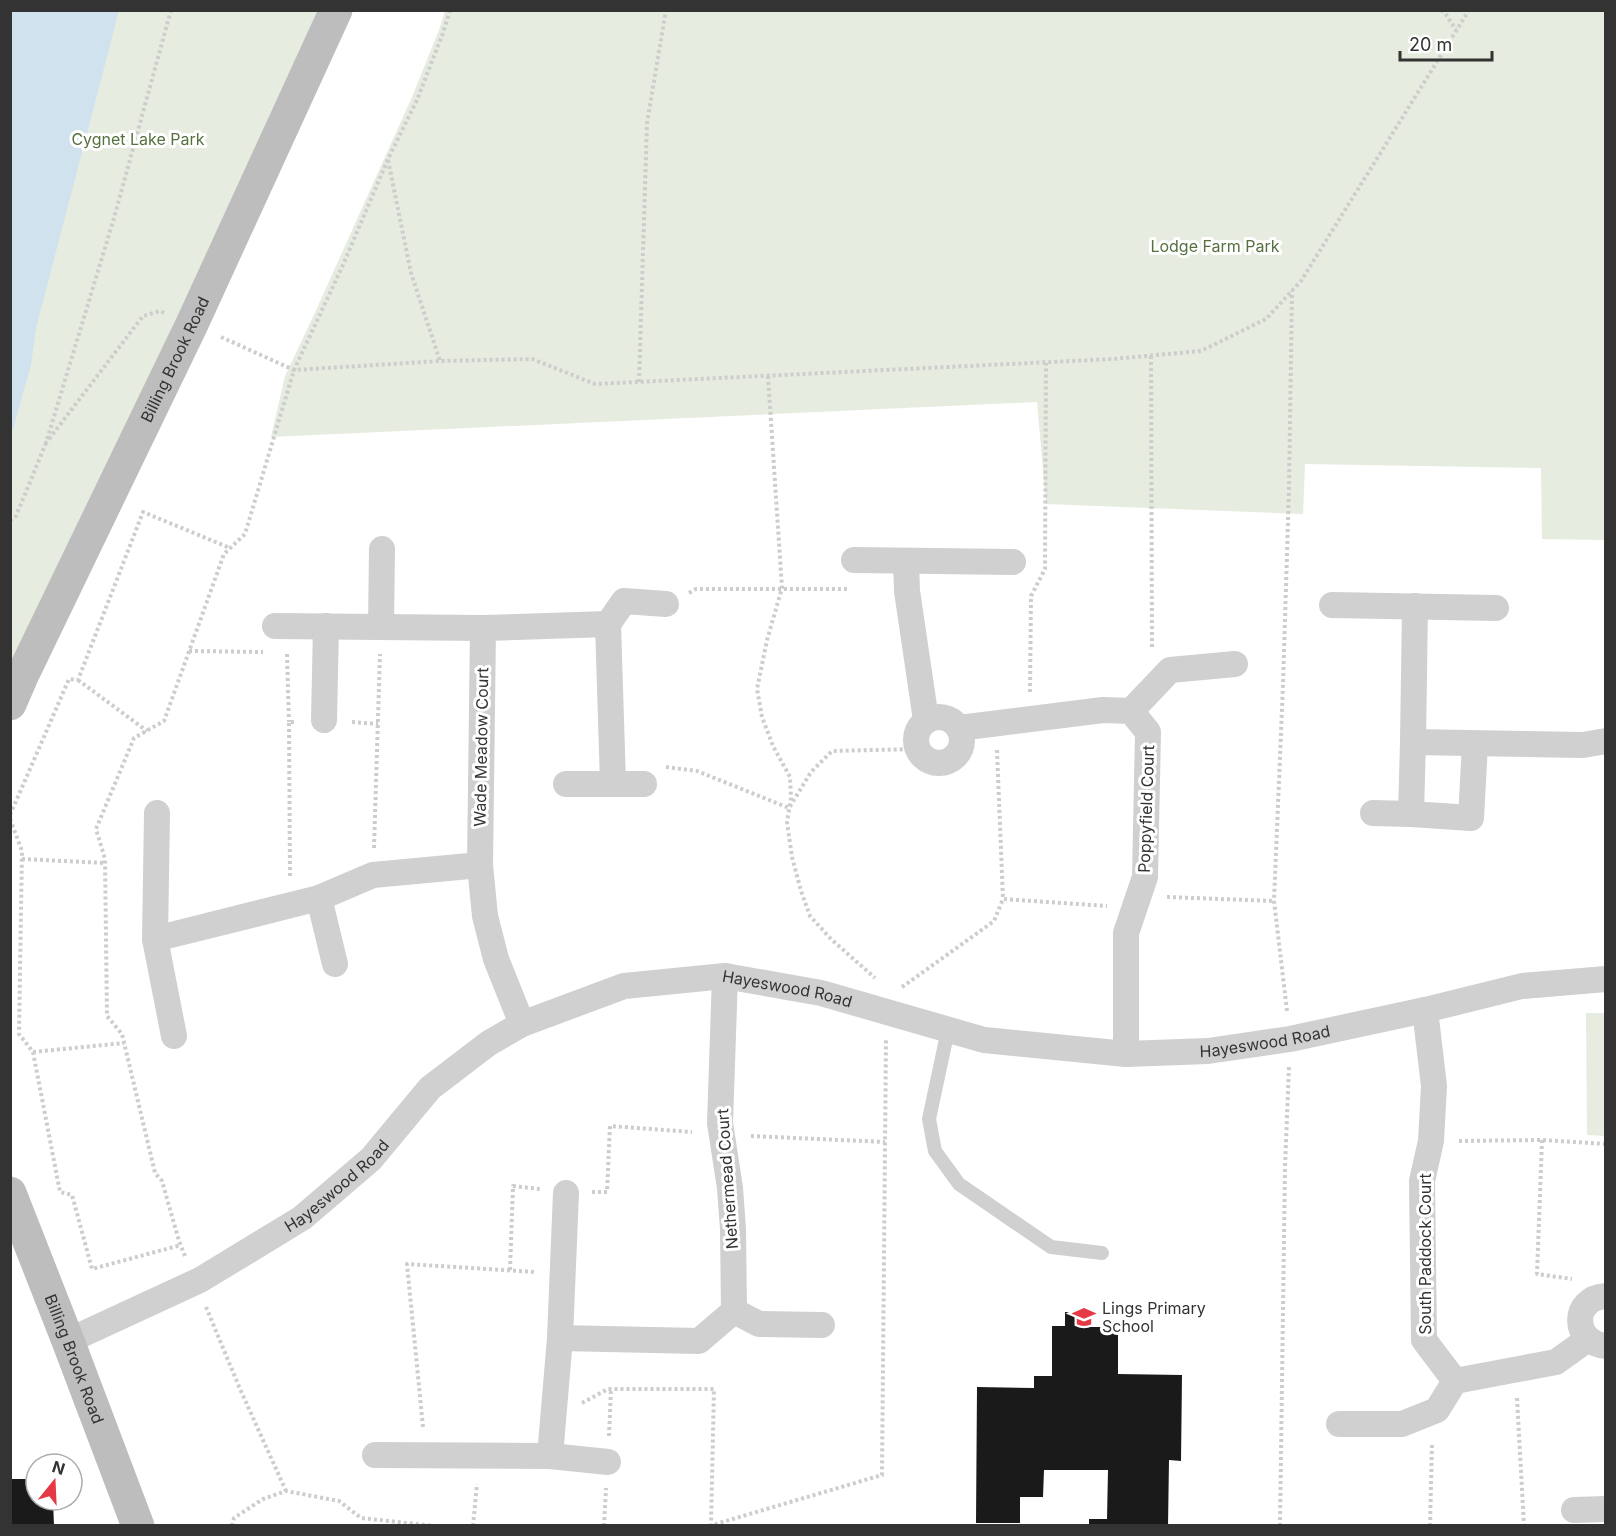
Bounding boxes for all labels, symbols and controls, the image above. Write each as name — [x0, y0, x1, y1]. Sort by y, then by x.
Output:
scale bar — [1400, 24, 1492, 62]
text: 20 m — [1409, 34, 1452, 55]
park label: Cygnet Lake Park — [71, 129, 205, 149]
park label: Lodge Farm Park — [1150, 236, 1280, 256]
street label: Billing Brook Road — [136, 293, 213, 425]
street label: Wade Meadow Court — [470, 667, 492, 827]
street label: Poppyfield Court — [1134, 745, 1158, 873]
street label: Hayeswood Road — [721, 966, 855, 1011]
street label: Hayeswood Road — [1199, 1021, 1332, 1061]
street label: Nethermead Court — [712, 1108, 742, 1250]
street label: Hayeswood Road — [281, 1135, 393, 1236]
street label: South Paddock Court — [1415, 1173, 1435, 1335]
street label: Billing Brook Road — [41, 1291, 108, 1426]
place label: Lings Primary School — [1102, 1298, 1206, 1336]
school or university icon: Lings Primary School — [1071, 1304, 1097, 1330]
north arrow — [24, 1452, 84, 1512]
text: N — [50, 1456, 68, 1479]

